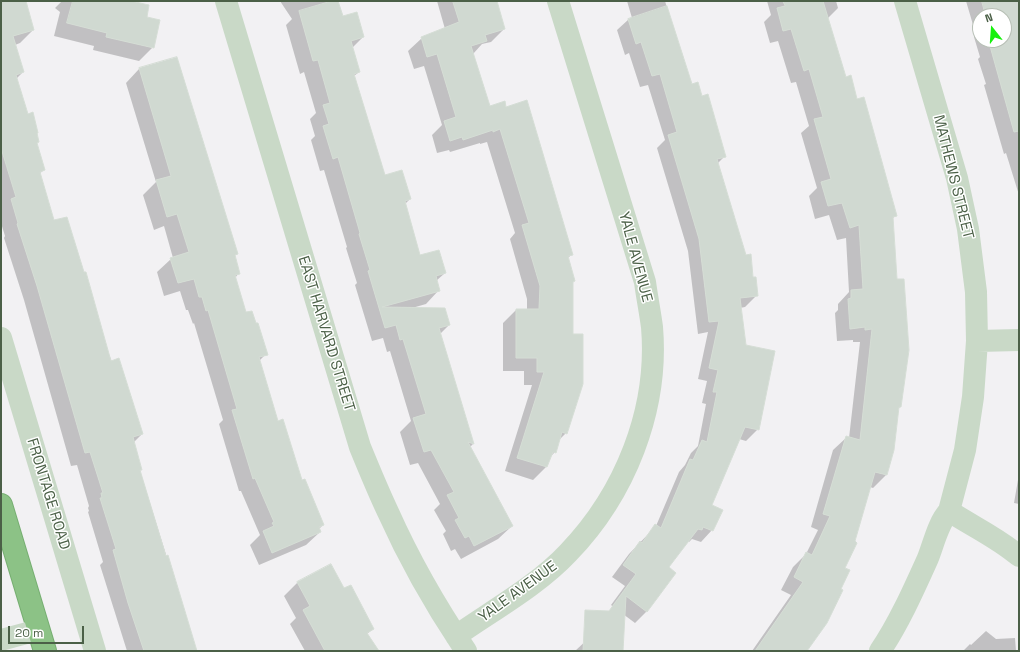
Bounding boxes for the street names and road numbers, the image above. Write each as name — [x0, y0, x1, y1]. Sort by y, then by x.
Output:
street label: MATHEWS STREET — [929, 113, 977, 241]
street label: YALE AVENUE — [614, 210, 656, 304]
street label: EAST HARVARD STREET — [294, 254, 358, 414]
street label: FRONTAGE ROAD — [23, 436, 73, 552]
street label: YALE AVENUE — [475, 557, 561, 627]

